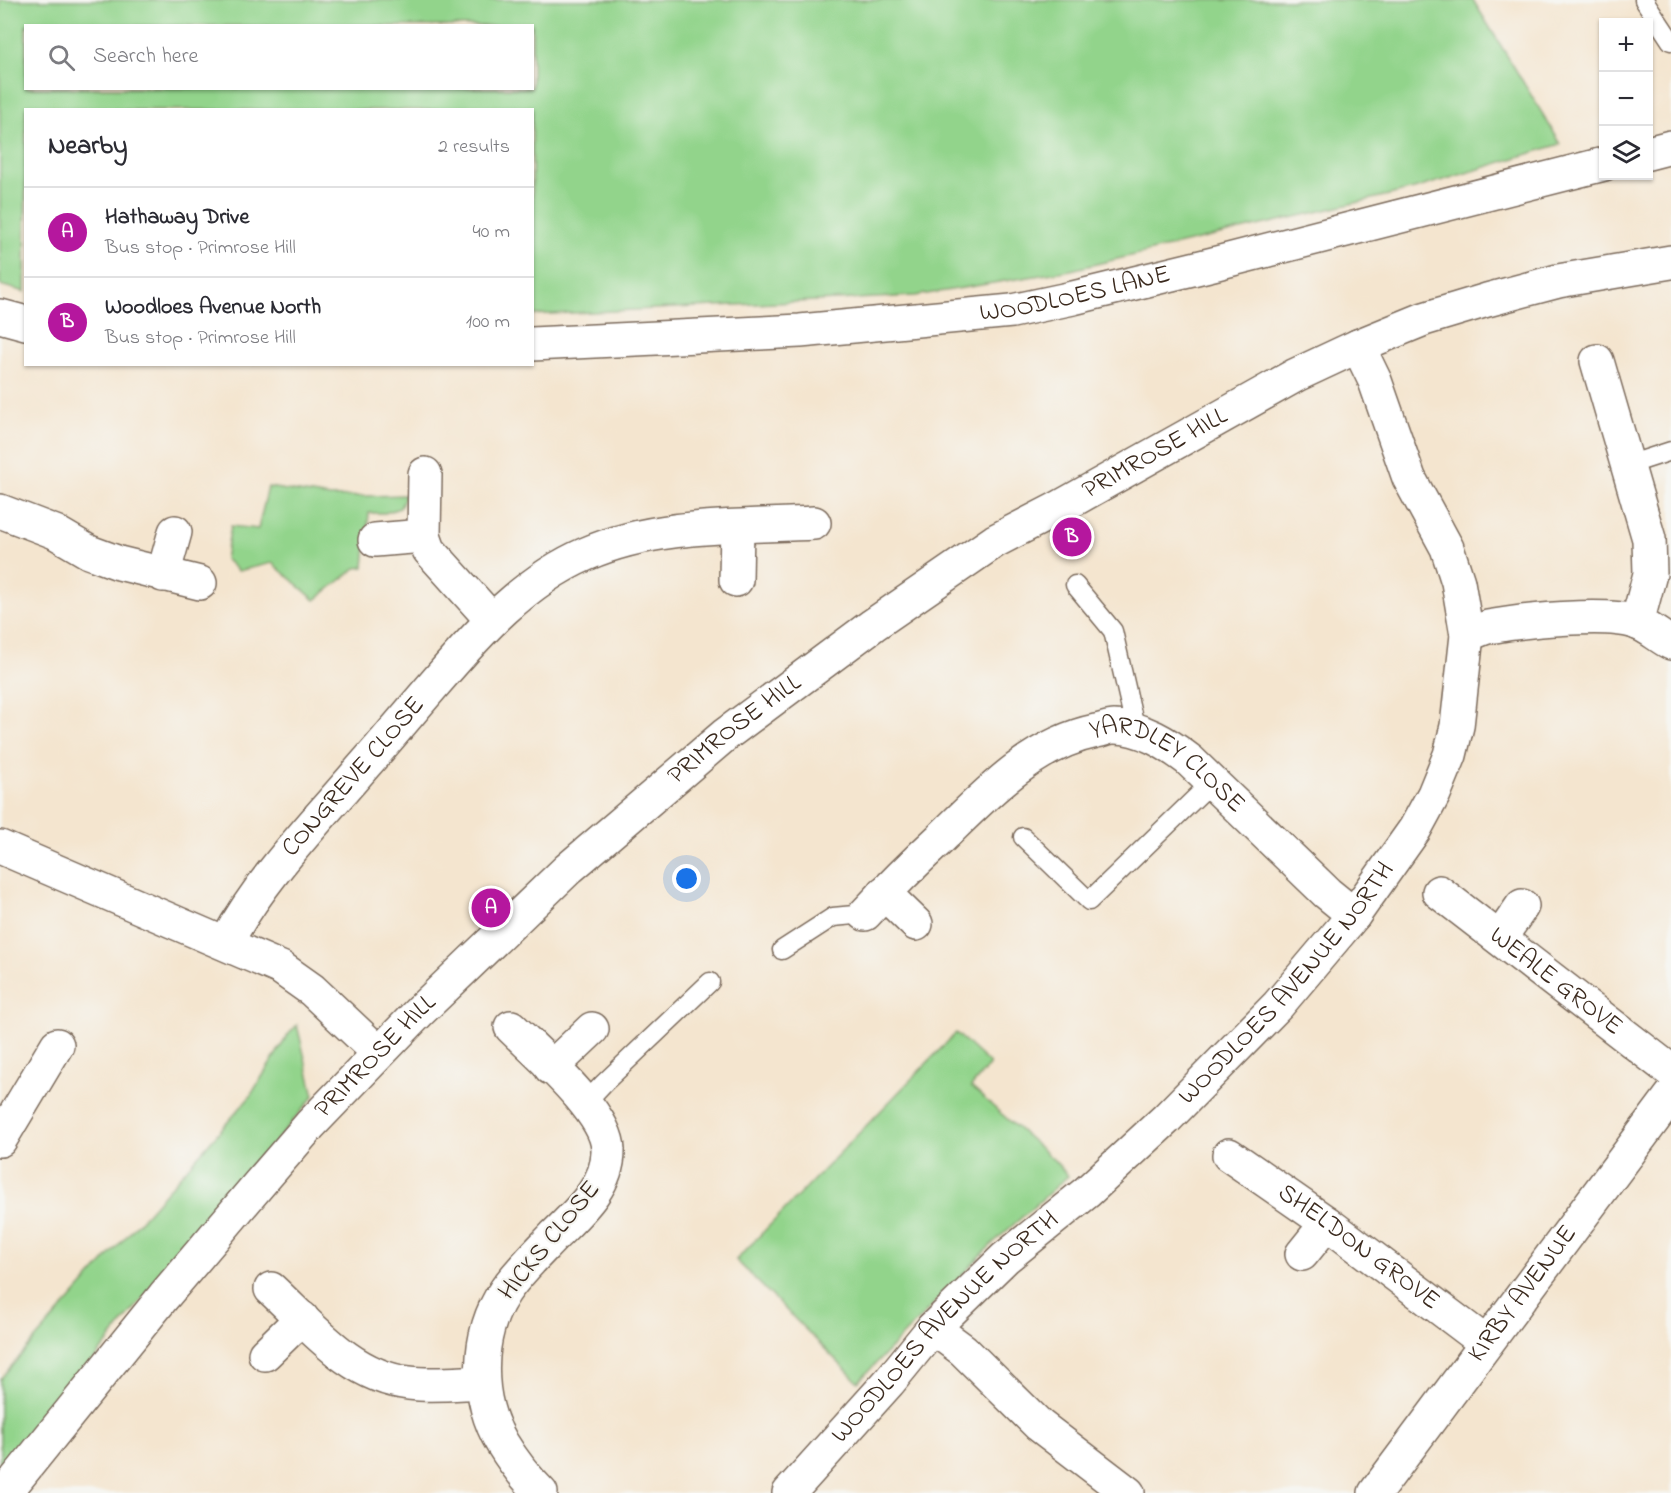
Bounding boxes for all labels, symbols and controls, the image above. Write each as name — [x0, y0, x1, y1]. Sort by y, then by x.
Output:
map controls — [1599, 18, 1653, 180]
button: + — [1599, 18, 1653, 72]
search box — [24, 24, 534, 90]
icon: search — [45, 41, 78, 74]
text: Search here — [93, 41, 198, 73]
button: − — [1599, 72, 1653, 126]
button: layers — [1599, 126, 1653, 180]
text: Nearby — [48, 128, 127, 166]
text: 2 results — [438, 133, 510, 162]
text: Hathaway Drive — [105, 202, 249, 234]
text: A — [61, 218, 74, 247]
text: 40 m — [473, 218, 510, 247]
text: Bus stop · Primrose Hill — [105, 234, 296, 263]
street label: WOODLOES LANE — [978, 256, 1174, 333]
text: Woodloes Avenue North — [105, 292, 321, 324]
text: B — [61, 308, 74, 337]
text: 100 m — [466, 308, 510, 337]
text: Bus stop · Primrose Hill — [105, 324, 296, 353]
street label: PRIMROSE HILL — [1076, 398, 1235, 510]
pin: B — [1052, 514, 1092, 560]
street label: PRIMROSE HILL — [660, 665, 810, 795]
street label: CONGREVE CLOSE — [273, 688, 435, 866]
street label: YARDLEY CLOSE — [1086, 707, 1253, 823]
street label: WOODLOES AVENUE NORTH — [1170, 854, 1405, 1114]
your location — [672, 864, 701, 893]
pin: A — [472, 886, 510, 930]
street label: WEALE GROVE — [1480, 918, 1630, 1046]
street label: PRIMROSE HILL — [306, 985, 446, 1128]
street label: HICKS CLOSE — [490, 1173, 610, 1309]
street label: SHELDON GROVE — [1269, 1175, 1447, 1320]
street label: WOODLOES AVENUE NORTH — [823, 1202, 1068, 1453]
street label: KIRBY AVENUE — [1459, 1218, 1587, 1371]

